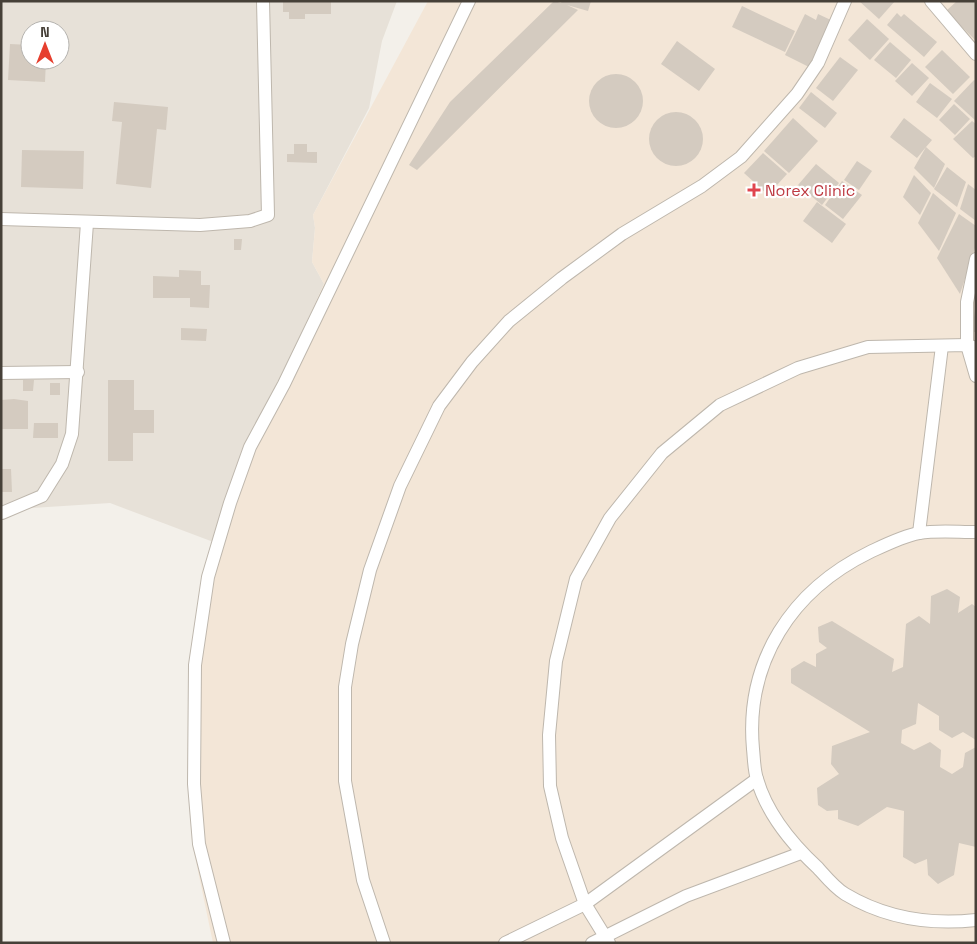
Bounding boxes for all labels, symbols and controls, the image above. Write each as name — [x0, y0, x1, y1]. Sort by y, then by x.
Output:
north arrow — [20, 20, 70, 70]
text: N — [40, 23, 50, 41]
place label: Norex Clinic — [765, 180, 855, 201]
marker: Norex Clinic — [747, 183, 761, 197]

